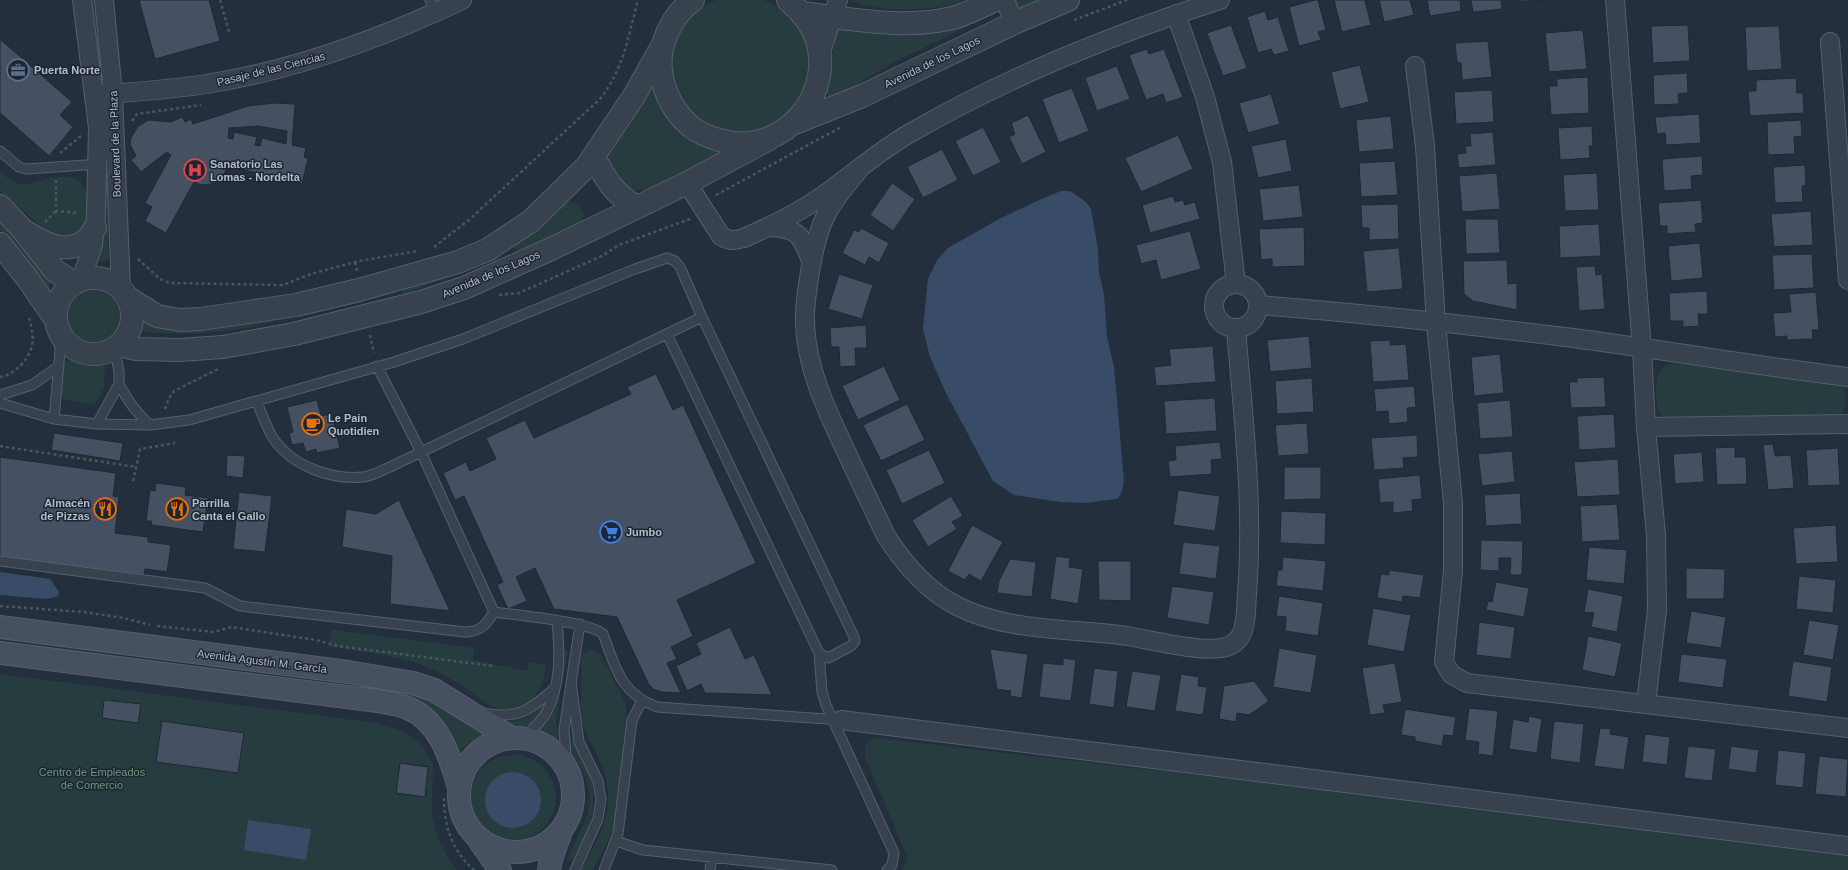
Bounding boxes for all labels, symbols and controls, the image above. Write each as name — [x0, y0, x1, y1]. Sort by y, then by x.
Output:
street label: Avenida de los Lagos — [882, 33, 982, 90]
street label: Pasaje de las Ciencias — [216, 50, 327, 88]
office icon: Puerta Norte — [5, 57, 31, 83]
place label: Puerta Norte — [34, 64, 100, 76]
street label: Boulevard de la Plaza — [107, 89, 123, 198]
hospital icon: Sanatorio Las Lomas - Nordelta — [182, 157, 208, 183]
place label: Sanatorio Las Lomas - Nordelta — [210, 158, 301, 183]
street label: Avenida de los Lagos — [440, 248, 542, 300]
cafe icon: Le Pain Quotidien — [300, 411, 326, 437]
place label: Le Pain Quotidien — [328, 412, 380, 437]
restaurant icon: Almacén de Pizzas — [92, 496, 118, 522]
restaurant icon: Parrilla Canta el Gallo — [164, 496, 190, 522]
place label: Almacén de Pizzas — [40, 497, 90, 522]
place label: Parrilla Canta el Gallo — [192, 497, 266, 522]
supermarket icon: Jumbo — [598, 519, 624, 545]
place label: Jumbo — [626, 526, 662, 538]
street label: Avenida Agustín M. García — [196, 647, 328, 675]
park label: Centro de Empleados de Comercio — [39, 766, 146, 791]

